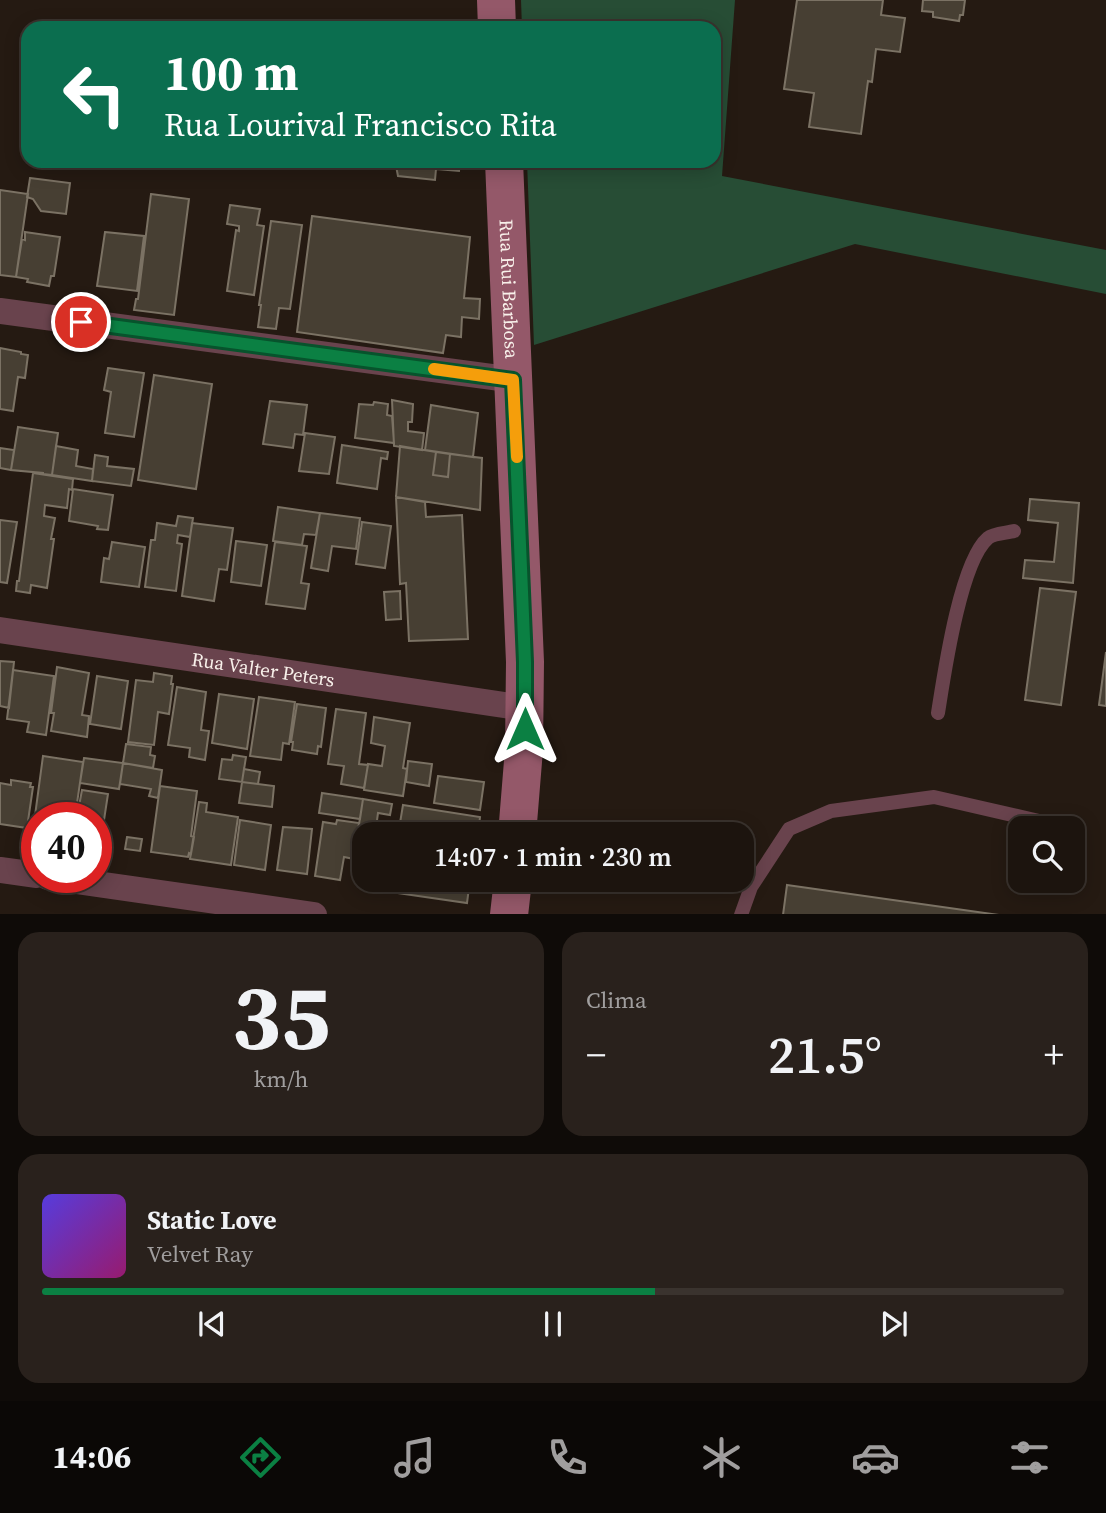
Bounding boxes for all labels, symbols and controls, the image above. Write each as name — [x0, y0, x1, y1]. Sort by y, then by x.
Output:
text: 100 m — [164, 39, 299, 106]
icon: left — [49, 49, 140, 140]
text: Rua Lourival Francisco Rita — [164, 103, 557, 147]
street label: Rua Rui Barbosa — [493, 219, 525, 359]
pin — [51, 292, 111, 352]
icon: arrive — [62, 303, 100, 341]
street label: Rua Valter Peters — [190, 646, 336, 693]
position arrow — [488, 692, 562, 766]
speed limit sign: 40 — [21, 802, 112, 893]
map controls — [1008, 816, 1085, 893]
button: search — [1008, 816, 1085, 893]
text: 14:07 · 1 min · 230 m — [434, 839, 672, 875]
text: 35 — [232, 955, 330, 1079]
text: Clima — [586, 984, 647, 1016]
text: 21.5° — [768, 1019, 882, 1090]
text: − — [586, 1029, 606, 1081]
text: + — [1044, 1029, 1064, 1081]
text: km/h — [254, 1063, 308, 1095]
text: Static Love — [147, 1202, 276, 1238]
text: Velvet Ray — [147, 1238, 253, 1270]
icon: previous — [193, 1305, 231, 1343]
icon: pause — [534, 1305, 572, 1343]
icon: next — [875, 1305, 913, 1343]
icon: directions — [236, 1433, 285, 1482]
icon: music — [390, 1433, 439, 1482]
icon: phone — [543, 1433, 592, 1482]
icon: climate — [697, 1433, 746, 1482]
icon: car — [851, 1433, 900, 1482]
icon: filters — [1005, 1433, 1054, 1482]
text: 14:06 — [52, 1435, 131, 1479]

